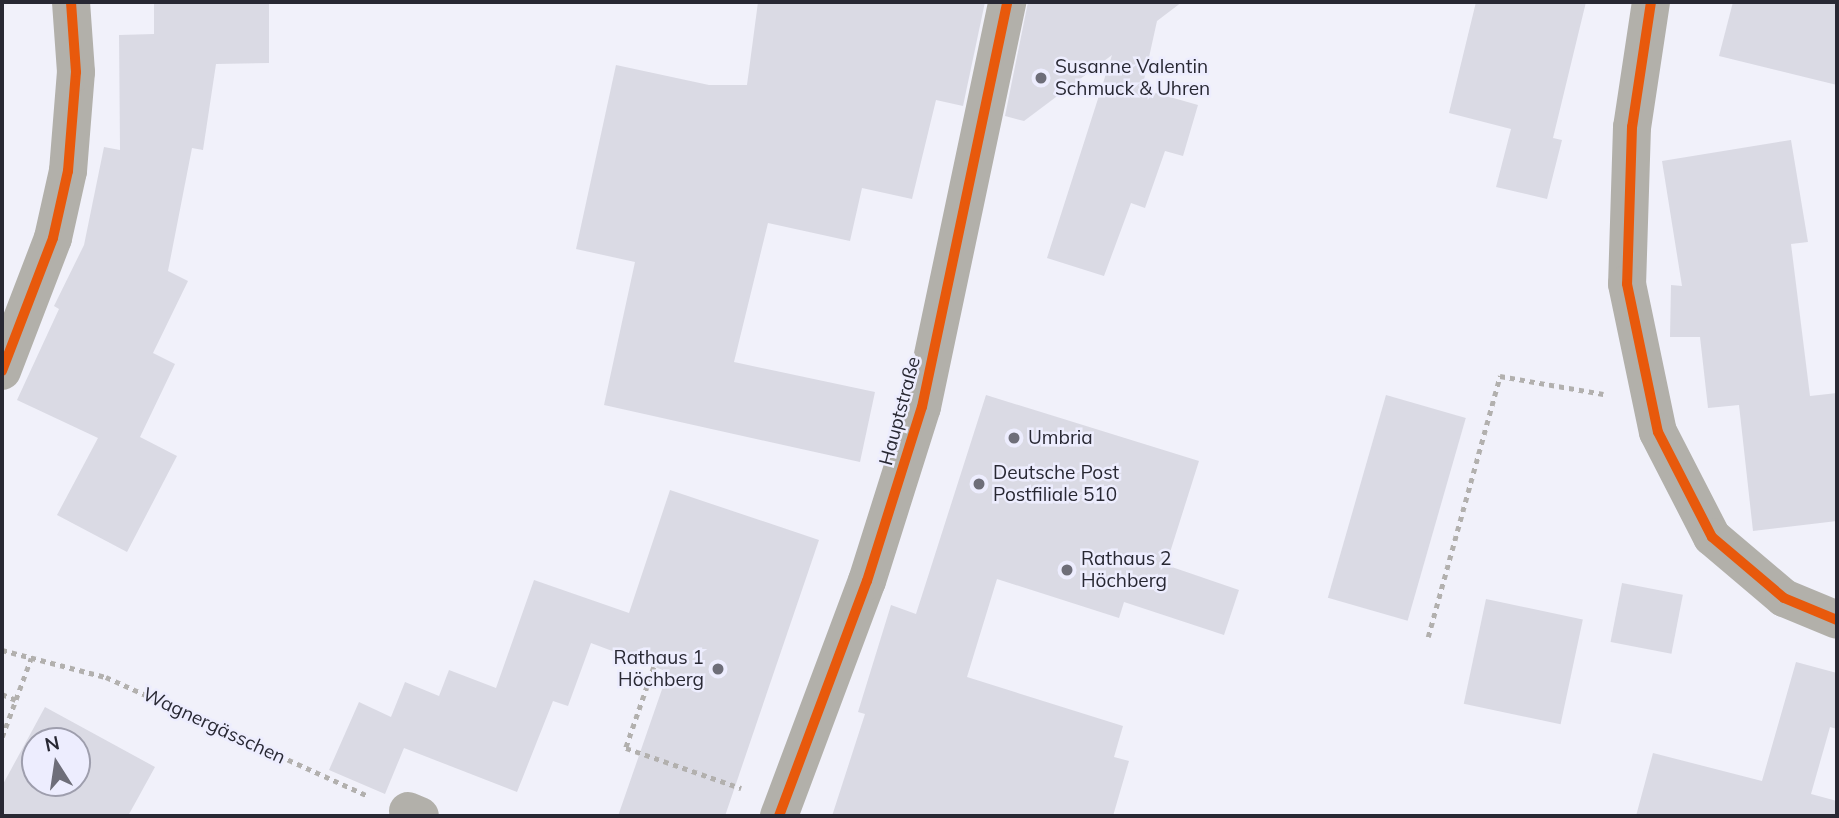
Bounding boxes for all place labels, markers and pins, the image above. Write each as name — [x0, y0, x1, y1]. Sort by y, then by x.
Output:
place label: Susanne Valentin Schmuck & Uhren — [1055, 56, 1210, 100]
marker: Susanne Valentin Schmuck & Uhren — [1033, 70, 1049, 86]
place label: Umbria — [1028, 427, 1093, 449]
marker: Umbria — [1006, 430, 1022, 446]
place label: Deutsche Post Postfiliale 510 — [993, 462, 1119, 506]
marker: Deutsche Post Postfiliale 510 — [971, 476, 987, 492]
place label: Rathaus 2 Höchberg — [1081, 548, 1171, 592]
marker: Rathaus 2 Höchberg — [1059, 562, 1075, 578]
place label: Rathaus 1 Höchberg — [614, 647, 704, 691]
marker: Rathaus 1 Höchberg — [710, 661, 726, 677]

